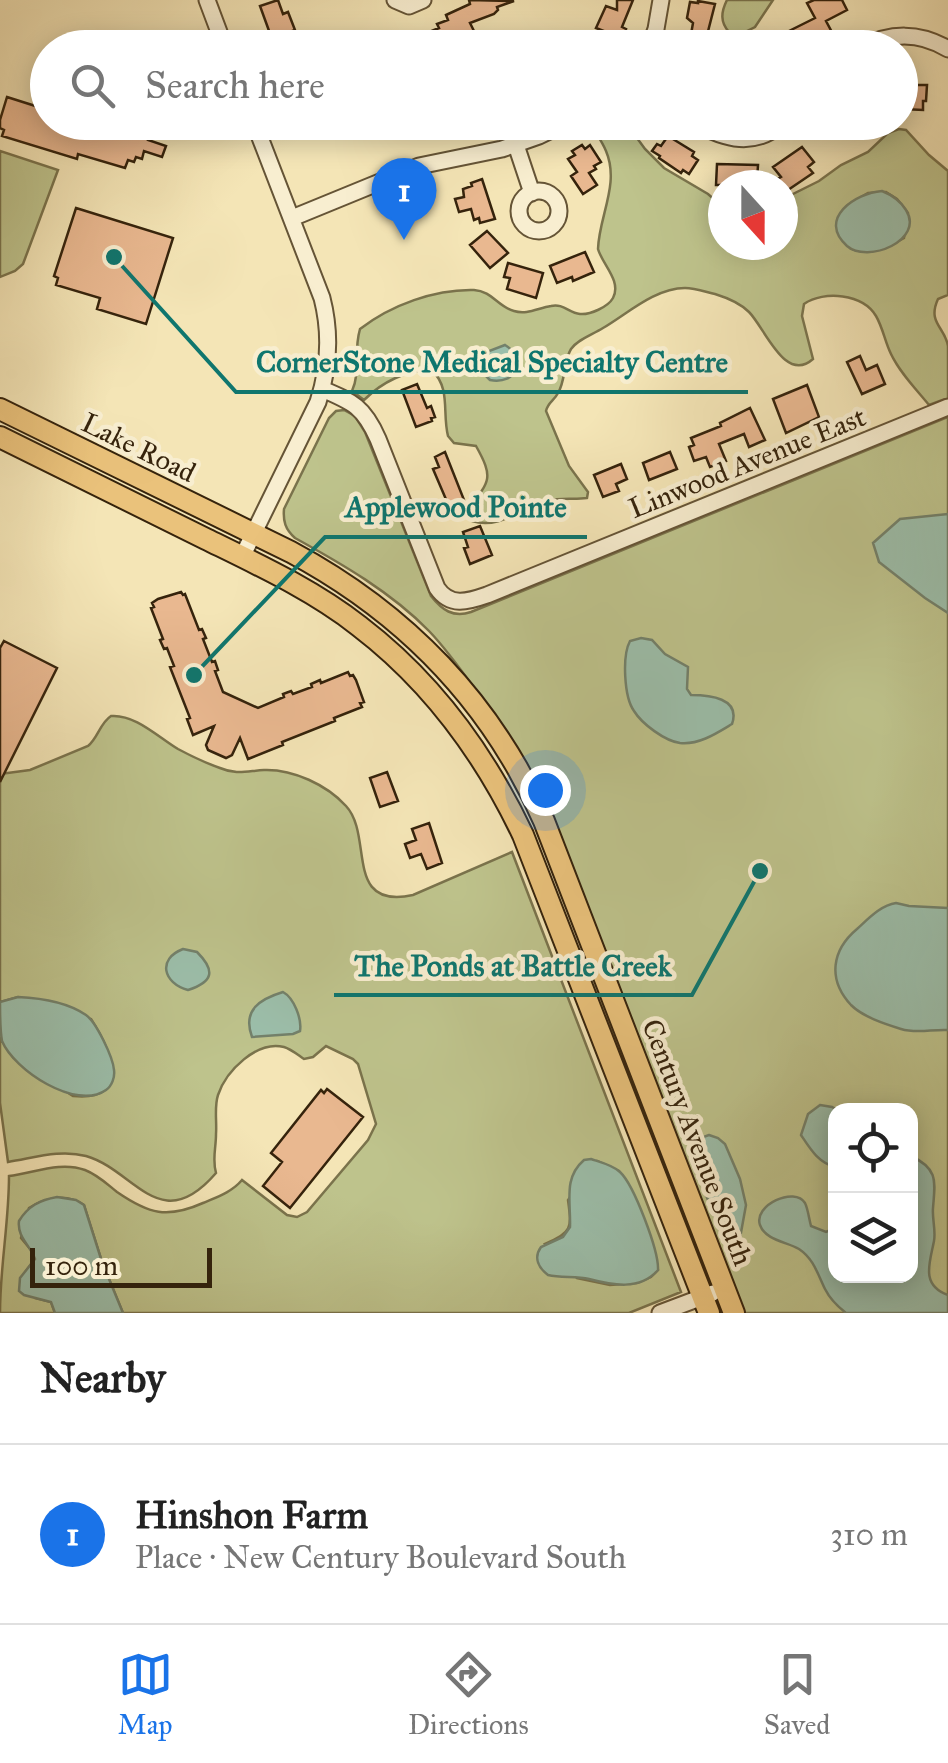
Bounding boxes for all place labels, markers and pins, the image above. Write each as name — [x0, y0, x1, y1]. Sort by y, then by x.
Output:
pin: 1 — [372, 158, 436, 240]
callout: CornerStone Medical Specialty Centre — [236, 332, 748, 392]
callout: Applewood Pointe — [325, 477, 587, 537]
callout: The Ponds at Battle Creek — [334, 935, 692, 995]

